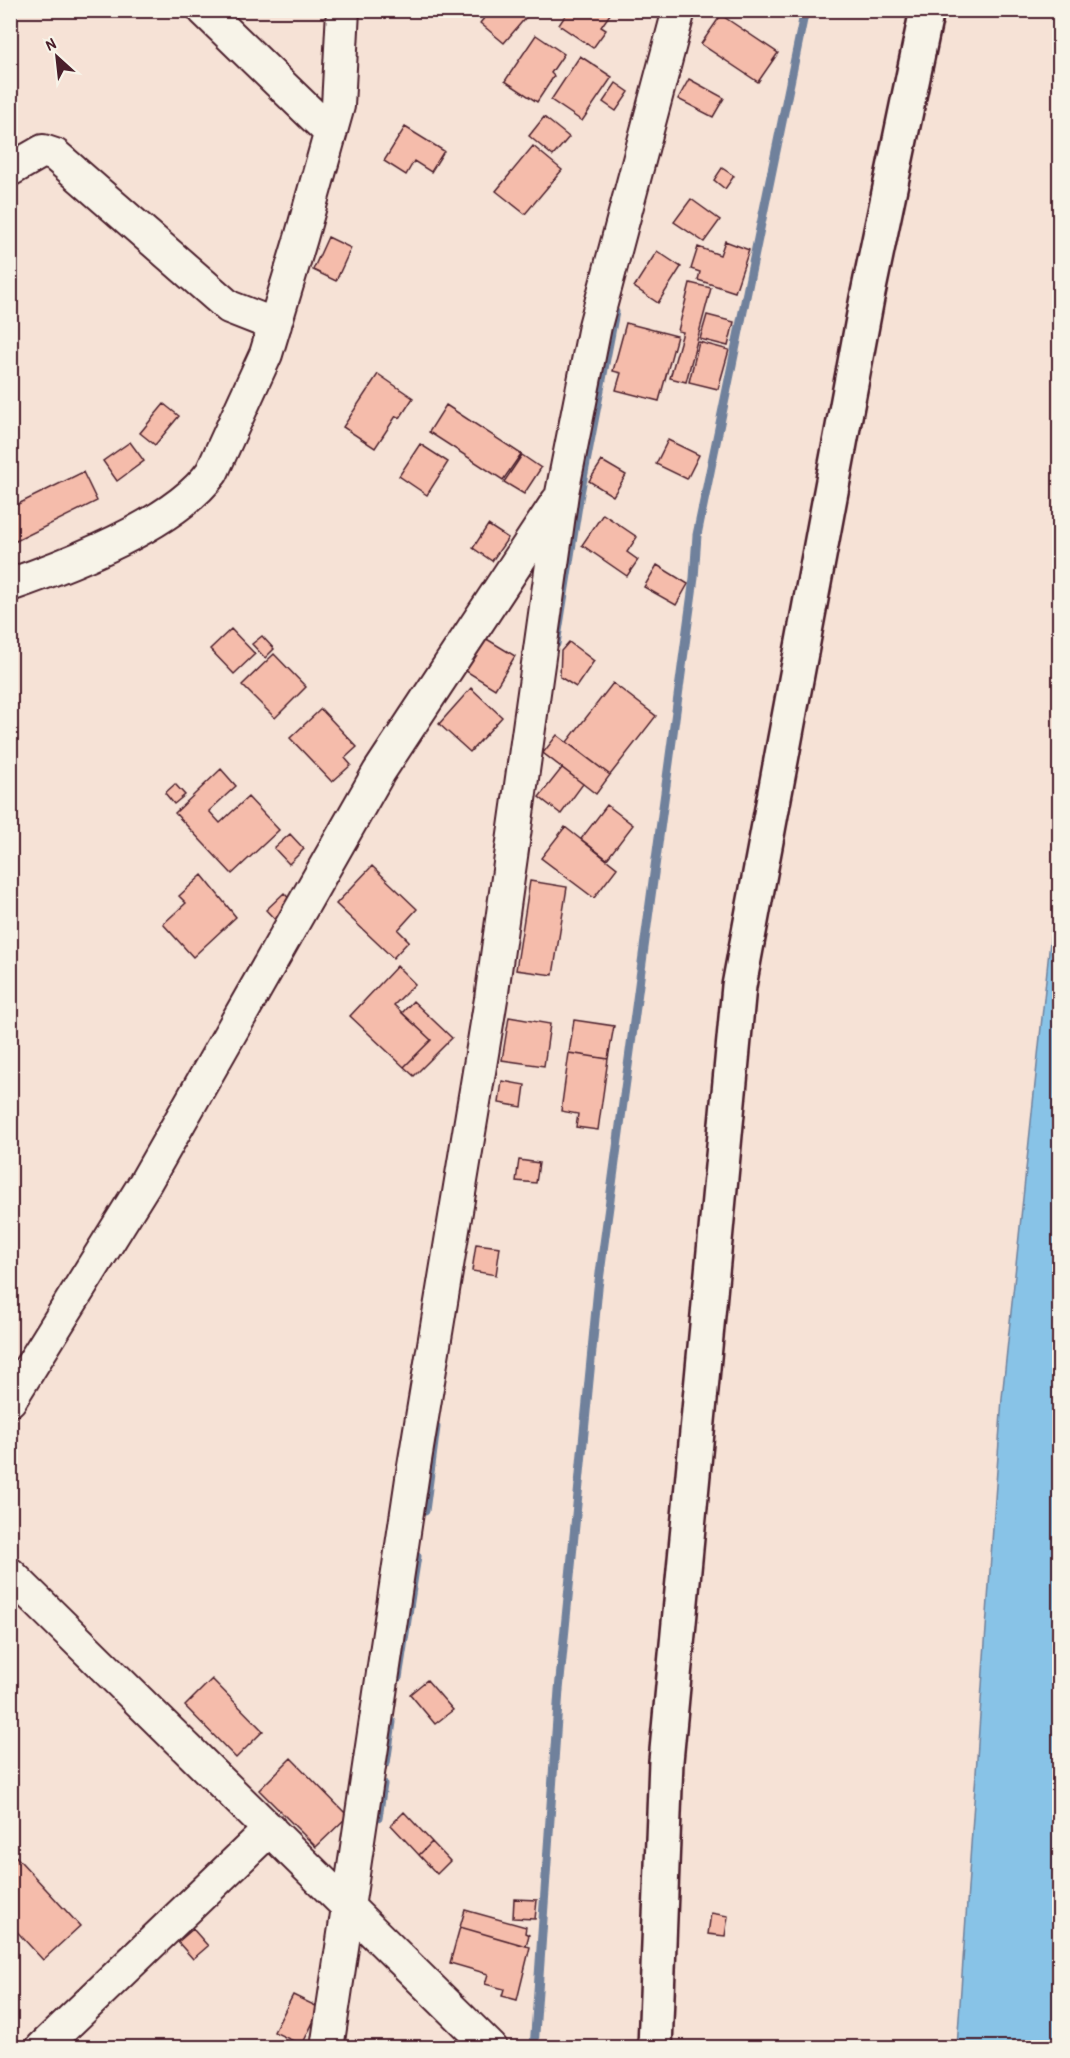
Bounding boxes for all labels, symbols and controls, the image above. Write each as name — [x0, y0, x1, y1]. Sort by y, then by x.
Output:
north arrow — [27, 27, 87, 87]
text: N — [41, 32, 59, 55]

